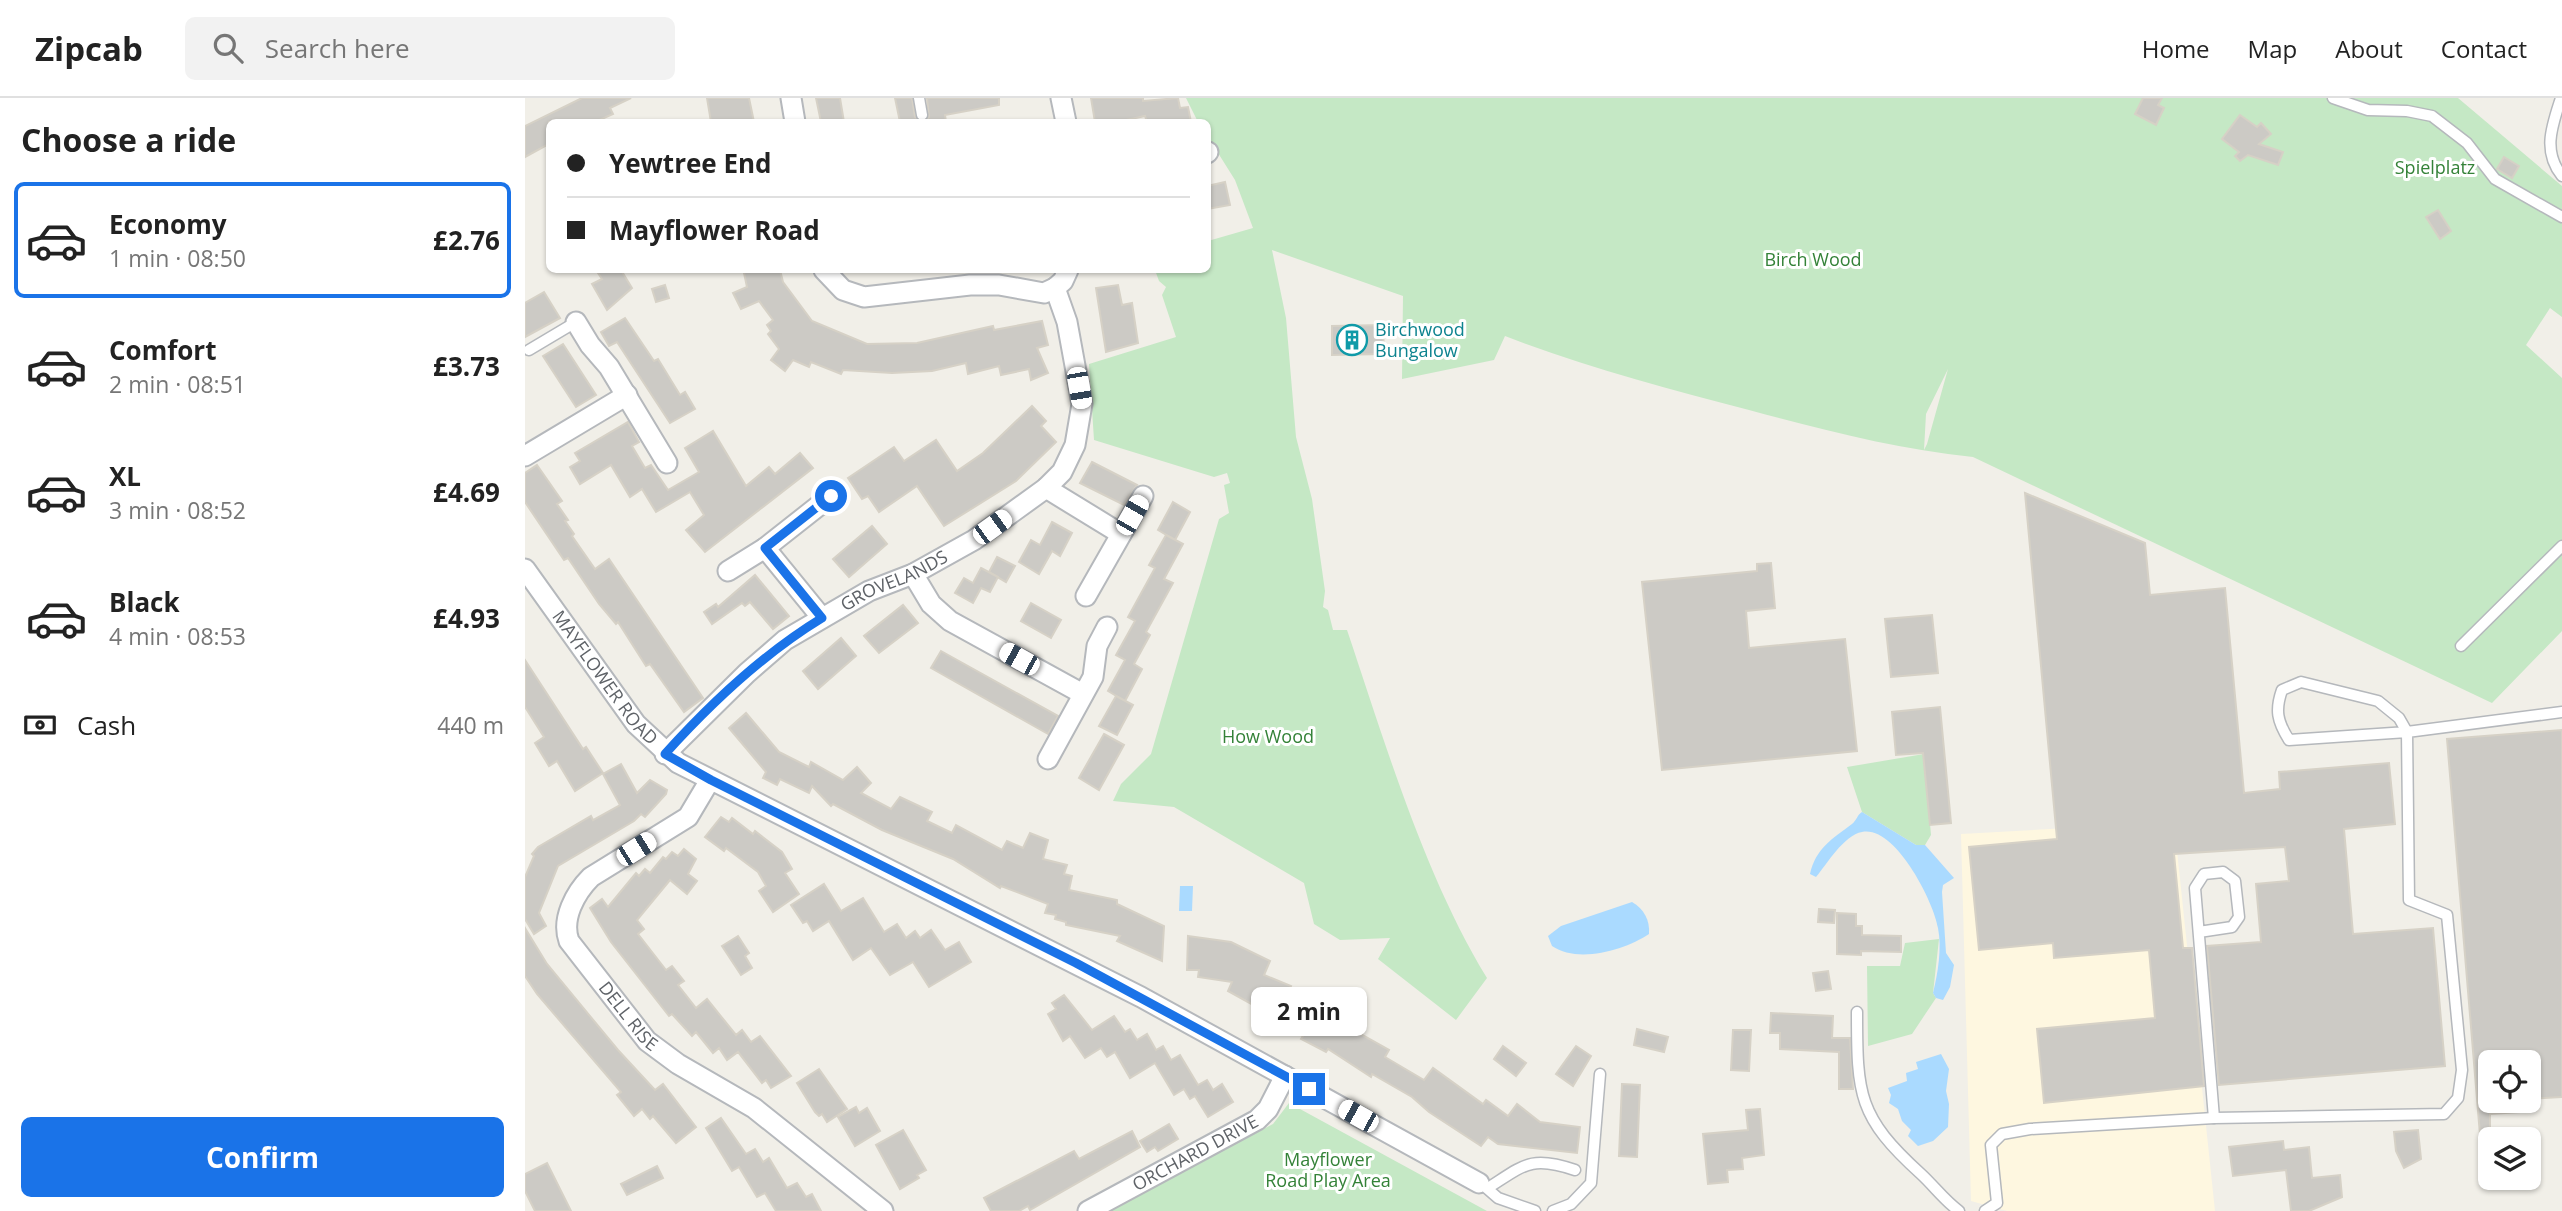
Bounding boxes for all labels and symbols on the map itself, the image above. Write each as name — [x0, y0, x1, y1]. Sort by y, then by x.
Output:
park label: Spielplatz — [2395, 155, 2475, 179]
park label: Birch Wood — [1764, 247, 1862, 271]
place label: Birchwood Bungalow — [1375, 317, 1465, 362]
building icon: Birchwood Bungalow — [1335, 323, 1369, 357]
car — [1066, 365, 1093, 411]
route start — [815, 480, 847, 512]
car — [1113, 492, 1152, 538]
car — [969, 506, 1016, 548]
street label: GROVELANDS — [836, 544, 952, 616]
street label: MAYFLOWER ROAD — [547, 605, 664, 749]
car — [996, 640, 1043, 678]
park label: How Wood — [1222, 724, 1314, 748]
car — [613, 829, 660, 869]
street label: DELL RISE — [594, 976, 663, 1056]
callout: 2 min — [1251, 988, 1367, 1037]
route end — [1293, 1073, 1325, 1105]
car — [1335, 1097, 1382, 1135]
street label: ORCHARD DRIVE — [1128, 1109, 1262, 1196]
park label: Mayflower Road Play Area — [1265, 1147, 1391, 1192]

